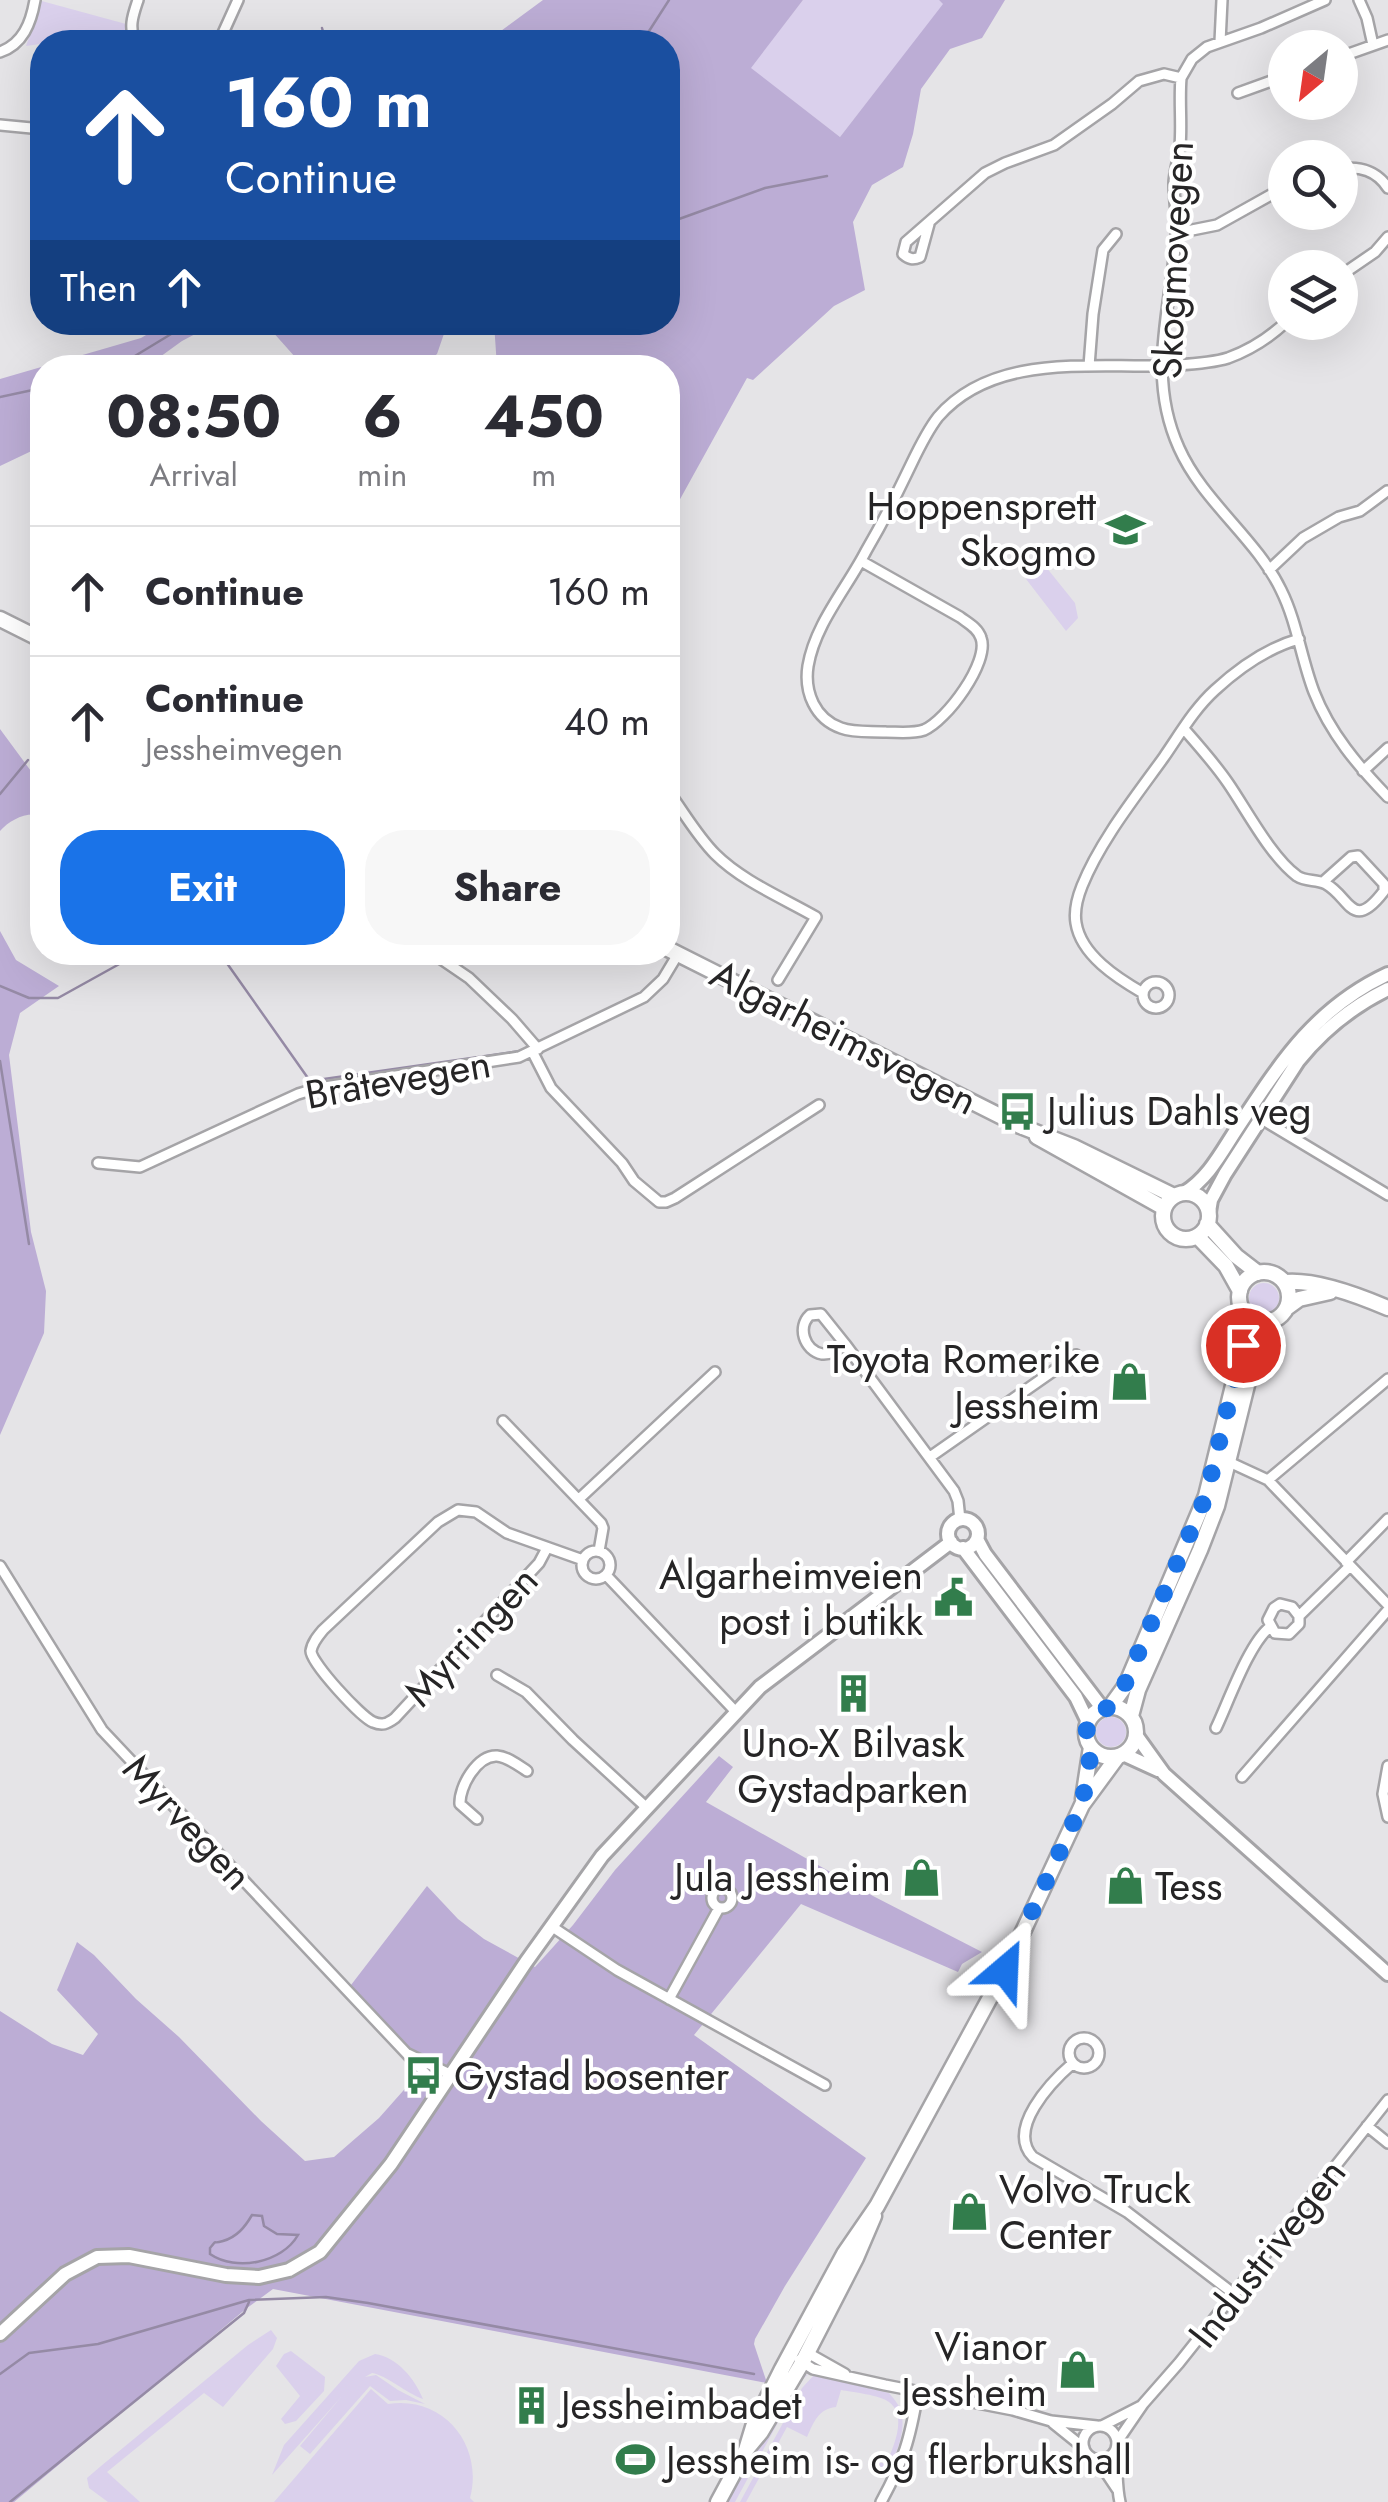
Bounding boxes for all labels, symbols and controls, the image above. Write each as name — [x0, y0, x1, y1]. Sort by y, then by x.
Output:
north arrow — [1268, 30, 1358, 120]
map controls — [1268, 30, 1358, 340]
text: 160 m — [225, 52, 432, 153]
icon: ahead — [60, 70, 190, 200]
street label: Skogmovegen — [1138, 140, 1208, 380]
button: search — [1268, 140, 1358, 230]
text: Continue — [225, 145, 397, 210]
button: layers — [1268, 250, 1358, 340]
text: Then — [60, 260, 137, 315]
icon: ahead — [157, 260, 212, 315]
text: 08:50 — [106, 373, 281, 460]
text: 6 — [362, 373, 402, 460]
text: 450 — [484, 373, 604, 460]
text: Arrival — [150, 452, 238, 498]
text: min — [357, 452, 407, 498]
text: m — [531, 452, 556, 498]
place label: Hoppensprett Skogmo — [867, 477, 1096, 581]
school or university icon: Hoppensprett Skogmo — [1105, 508, 1147, 550]
icon: ahead — [60, 564, 115, 619]
text: Continue — [145, 564, 304, 619]
text: 160 m — [547, 564, 650, 619]
text: Continue — [145, 671, 304, 726]
icon: ahead — [60, 694, 115, 749]
text: 40 m — [564, 694, 650, 749]
text: Jessheimvegen — [145, 726, 343, 772]
button: Exit — [60, 830, 345, 945]
button: Share — [365, 830, 650, 945]
street label: Algarheimsvegen — [701, 945, 987, 1129]
street label: Bråtevegen — [301, 1034, 495, 1124]
place label: Julius Dahls veg — [1042, 1082, 1311, 1140]
bus stop icon: Julius Dahls veg — [996, 1090, 1038, 1132]
pin — [1201, 1303, 1286, 1388]
icon: arrive — [1216, 1318, 1271, 1373]
place label: Toyota Romerike Jessheim — [827, 1330, 1100, 1434]
shop icon: Toyota Romerike Jessheim — [1109, 1361, 1151, 1403]
place label: Algarheimveien post i butikk — [659, 1546, 923, 1650]
street label: Myrringen — [391, 1553, 551, 1719]
public building icon: Algarheimveien post i butikk — [932, 1577, 974, 1619]
building icon: Uno-X Bilvask Gystadparken — [832, 1672, 874, 1714]
place label: Uno-X Bilvask Gystadparken — [737, 1714, 969, 1818]
street label: Myrvegen — [110, 1741, 266, 1903]
place label: Jula Jessheim — [669, 1848, 891, 1906]
shop icon: Jula Jessheim — [900, 1856, 942, 1898]
place label: Tess — [1155, 1857, 1222, 1915]
shop icon: Tess — [1104, 1865, 1146, 1907]
position arrow — [953, 1918, 1057, 2022]
place label: Gystad bosenter — [454, 2047, 730, 2105]
bus stop icon: Gystad bosenter — [403, 2055, 445, 2097]
street label: Industrivegen — [1174, 2146, 1360, 2360]
place label: Volvo Truck Center — [999, 2160, 1191, 2264]
shop icon: Volvo Truck Center — [948, 2191, 990, 2233]
place label: Vianor Jessheim — [896, 2317, 1047, 2421]
shop icon: Vianor Jessheim — [1056, 2348, 1098, 2390]
place label: Jessheimbadet — [556, 2376, 802, 2434]
building icon: Jessheimbadet — [510, 2384, 552, 2426]
place label: Jessheim is- og flerbrukshall — [661, 2431, 1132, 2489]
sports icon: Jessheim is- og flerbrukshall — [615, 2439, 657, 2481]

